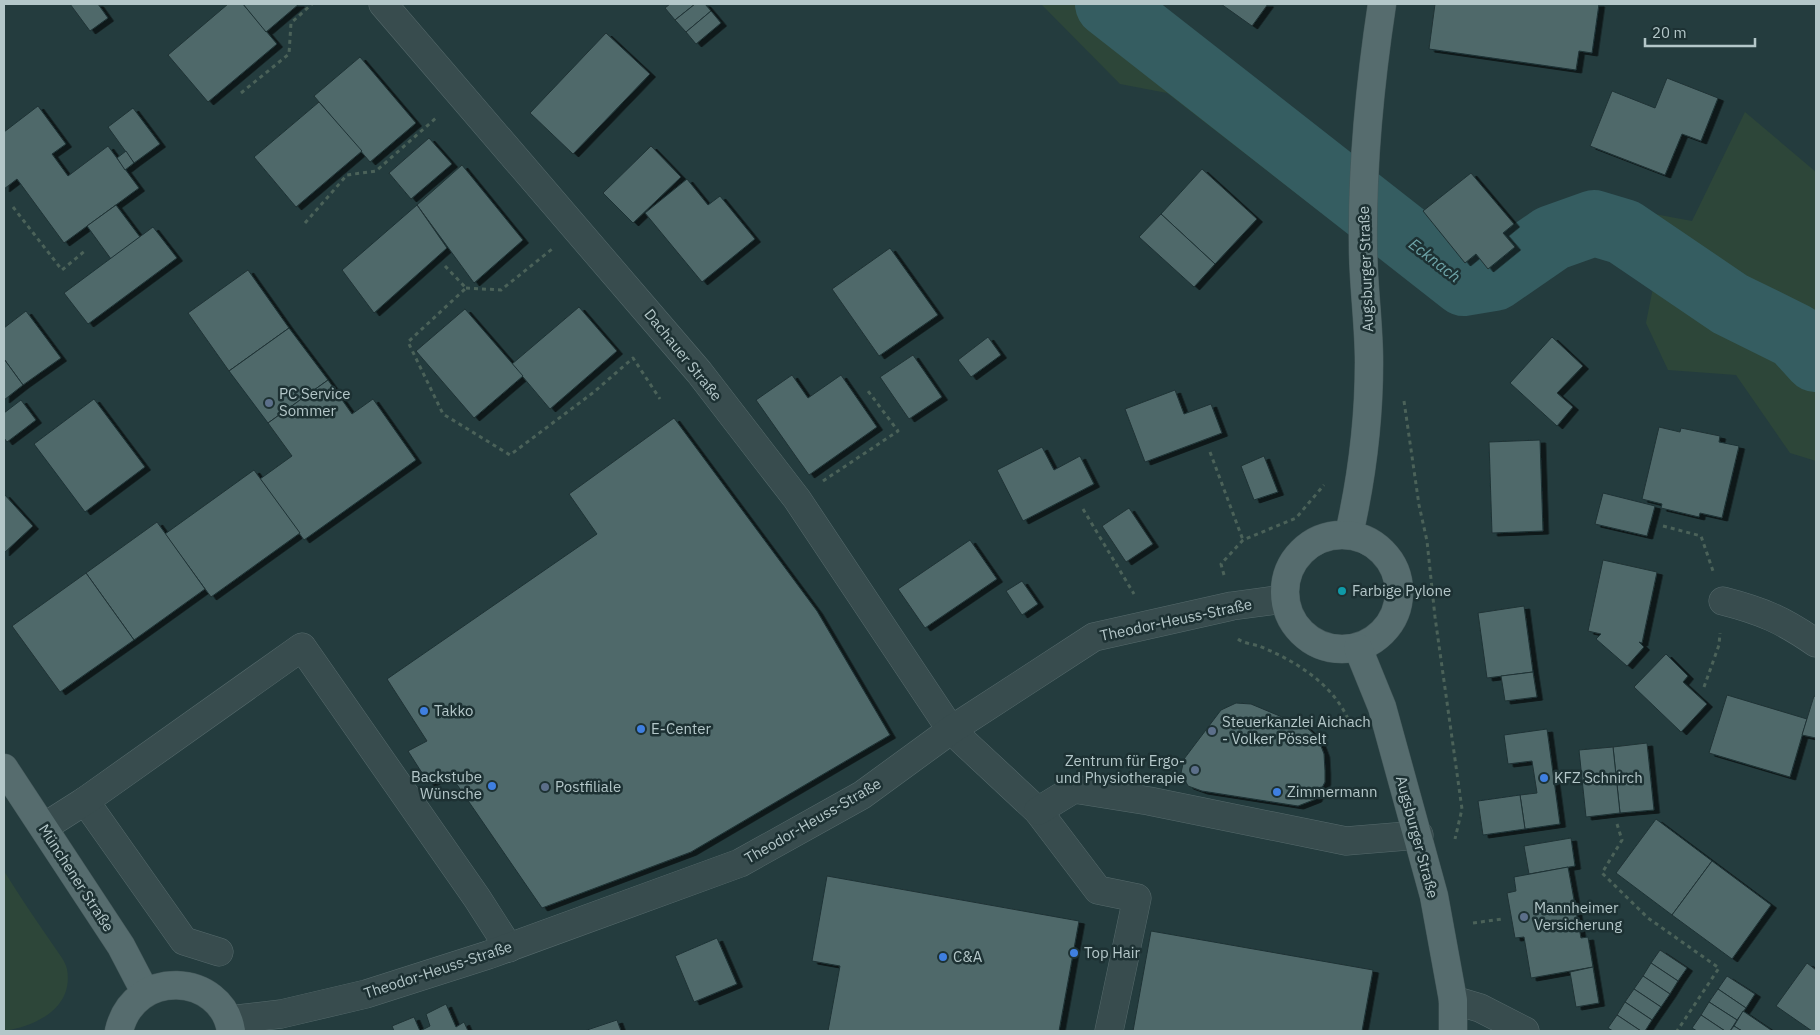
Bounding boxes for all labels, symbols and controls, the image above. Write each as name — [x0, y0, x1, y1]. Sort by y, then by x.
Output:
scale bar — [1645, 15, 1755, 47]
text: 20 m — [1652, 23, 1687, 42]
street label: Augsburger Straße — [1354, 206, 1377, 332]
water label: Ecknach — [1405, 234, 1465, 286]
street label: Dachauer Straße — [640, 305, 726, 405]
place label: PC Service Sommer — [279, 384, 350, 420]
marker: PC Service Sommer — [263, 397, 275, 409]
place label: Farbige Pylone — [1352, 581, 1451, 600]
marker: Farbige Pylone — [1336, 585, 1348, 597]
street label: Theodor-Heuss-Straße — [1098, 594, 1254, 645]
place label: Takko — [434, 701, 474, 720]
marker: Takko — [418, 705, 430, 717]
place label: Steuerkanzlei Aichach - Volker Pösselt — [1222, 712, 1371, 748]
place label: E-Center — [651, 719, 711, 738]
marker: E-Center — [635, 723, 647, 735]
marker: Steuerkanzlei Aichach - Volker Pösselt — [1206, 725, 1218, 737]
place label: Zentrum für Ergo- und Physiotherapie — [1055, 751, 1185, 787]
marker: Zentrum für Ergo- und Physiotherapie — [1189, 764, 1201, 776]
place label: Backstube Wünsche — [411, 767, 482, 803]
place label: KFZ Schnirch — [1554, 768, 1643, 787]
marker: KFZ Schnirch — [1538, 772, 1550, 784]
street label: Augsburger Straße — [1392, 773, 1443, 900]
street label: Theodor-Heuss-Straße — [741, 774, 884, 867]
place label: Postfiliale — [555, 777, 621, 796]
marker: Backstube Wünsche — [486, 780, 498, 792]
marker: Postfiliale — [539, 781, 551, 793]
place label: Zimmermann — [1287, 782, 1378, 801]
marker: Zimmermann — [1271, 786, 1283, 798]
street label: Münchener Straße — [35, 820, 118, 935]
place label: Mannheimer Versicherung — [1534, 898, 1622, 934]
marker: Mannheimer Versicherung — [1518, 911, 1530, 923]
street label: Theodor-Heuss-Straße — [361, 937, 514, 1002]
place label: Top Hair — [1084, 943, 1141, 962]
place label: C&A — [953, 947, 983, 966]
marker: Top Hair — [1068, 947, 1080, 959]
marker: C&A — [937, 951, 949, 963]

